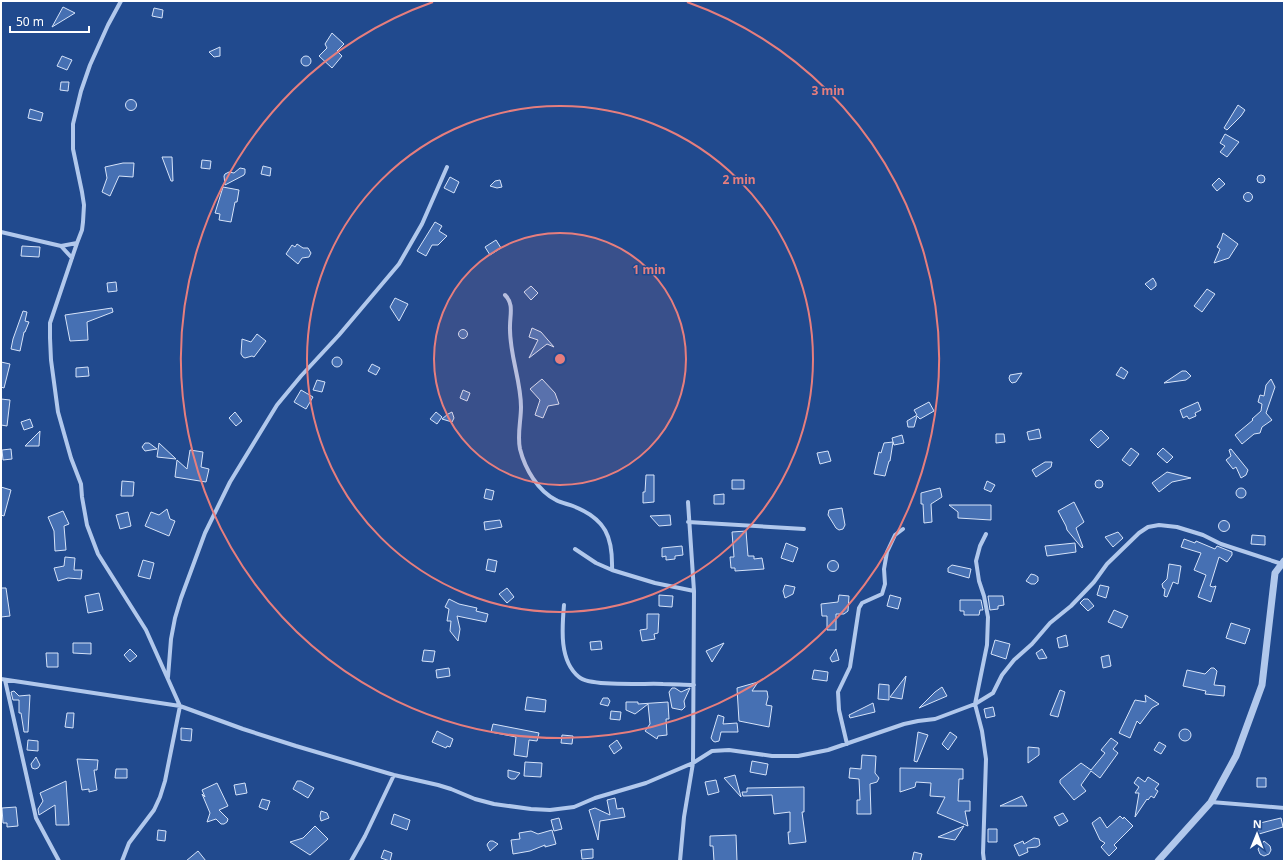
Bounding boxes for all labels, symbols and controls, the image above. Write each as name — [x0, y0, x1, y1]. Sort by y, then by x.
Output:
scale bar — [10, 8, 89, 34]
text: 50 m — [16, 13, 44, 30]
text: 3 min — [811, 82, 845, 99]
text: 2 min — [722, 171, 756, 188]
text: 1 min — [632, 261, 666, 278]
centre of rings — [553, 352, 567, 366]
north arrow — [1237, 814, 1277, 854]
text: N — [1253, 816, 1262, 831]

